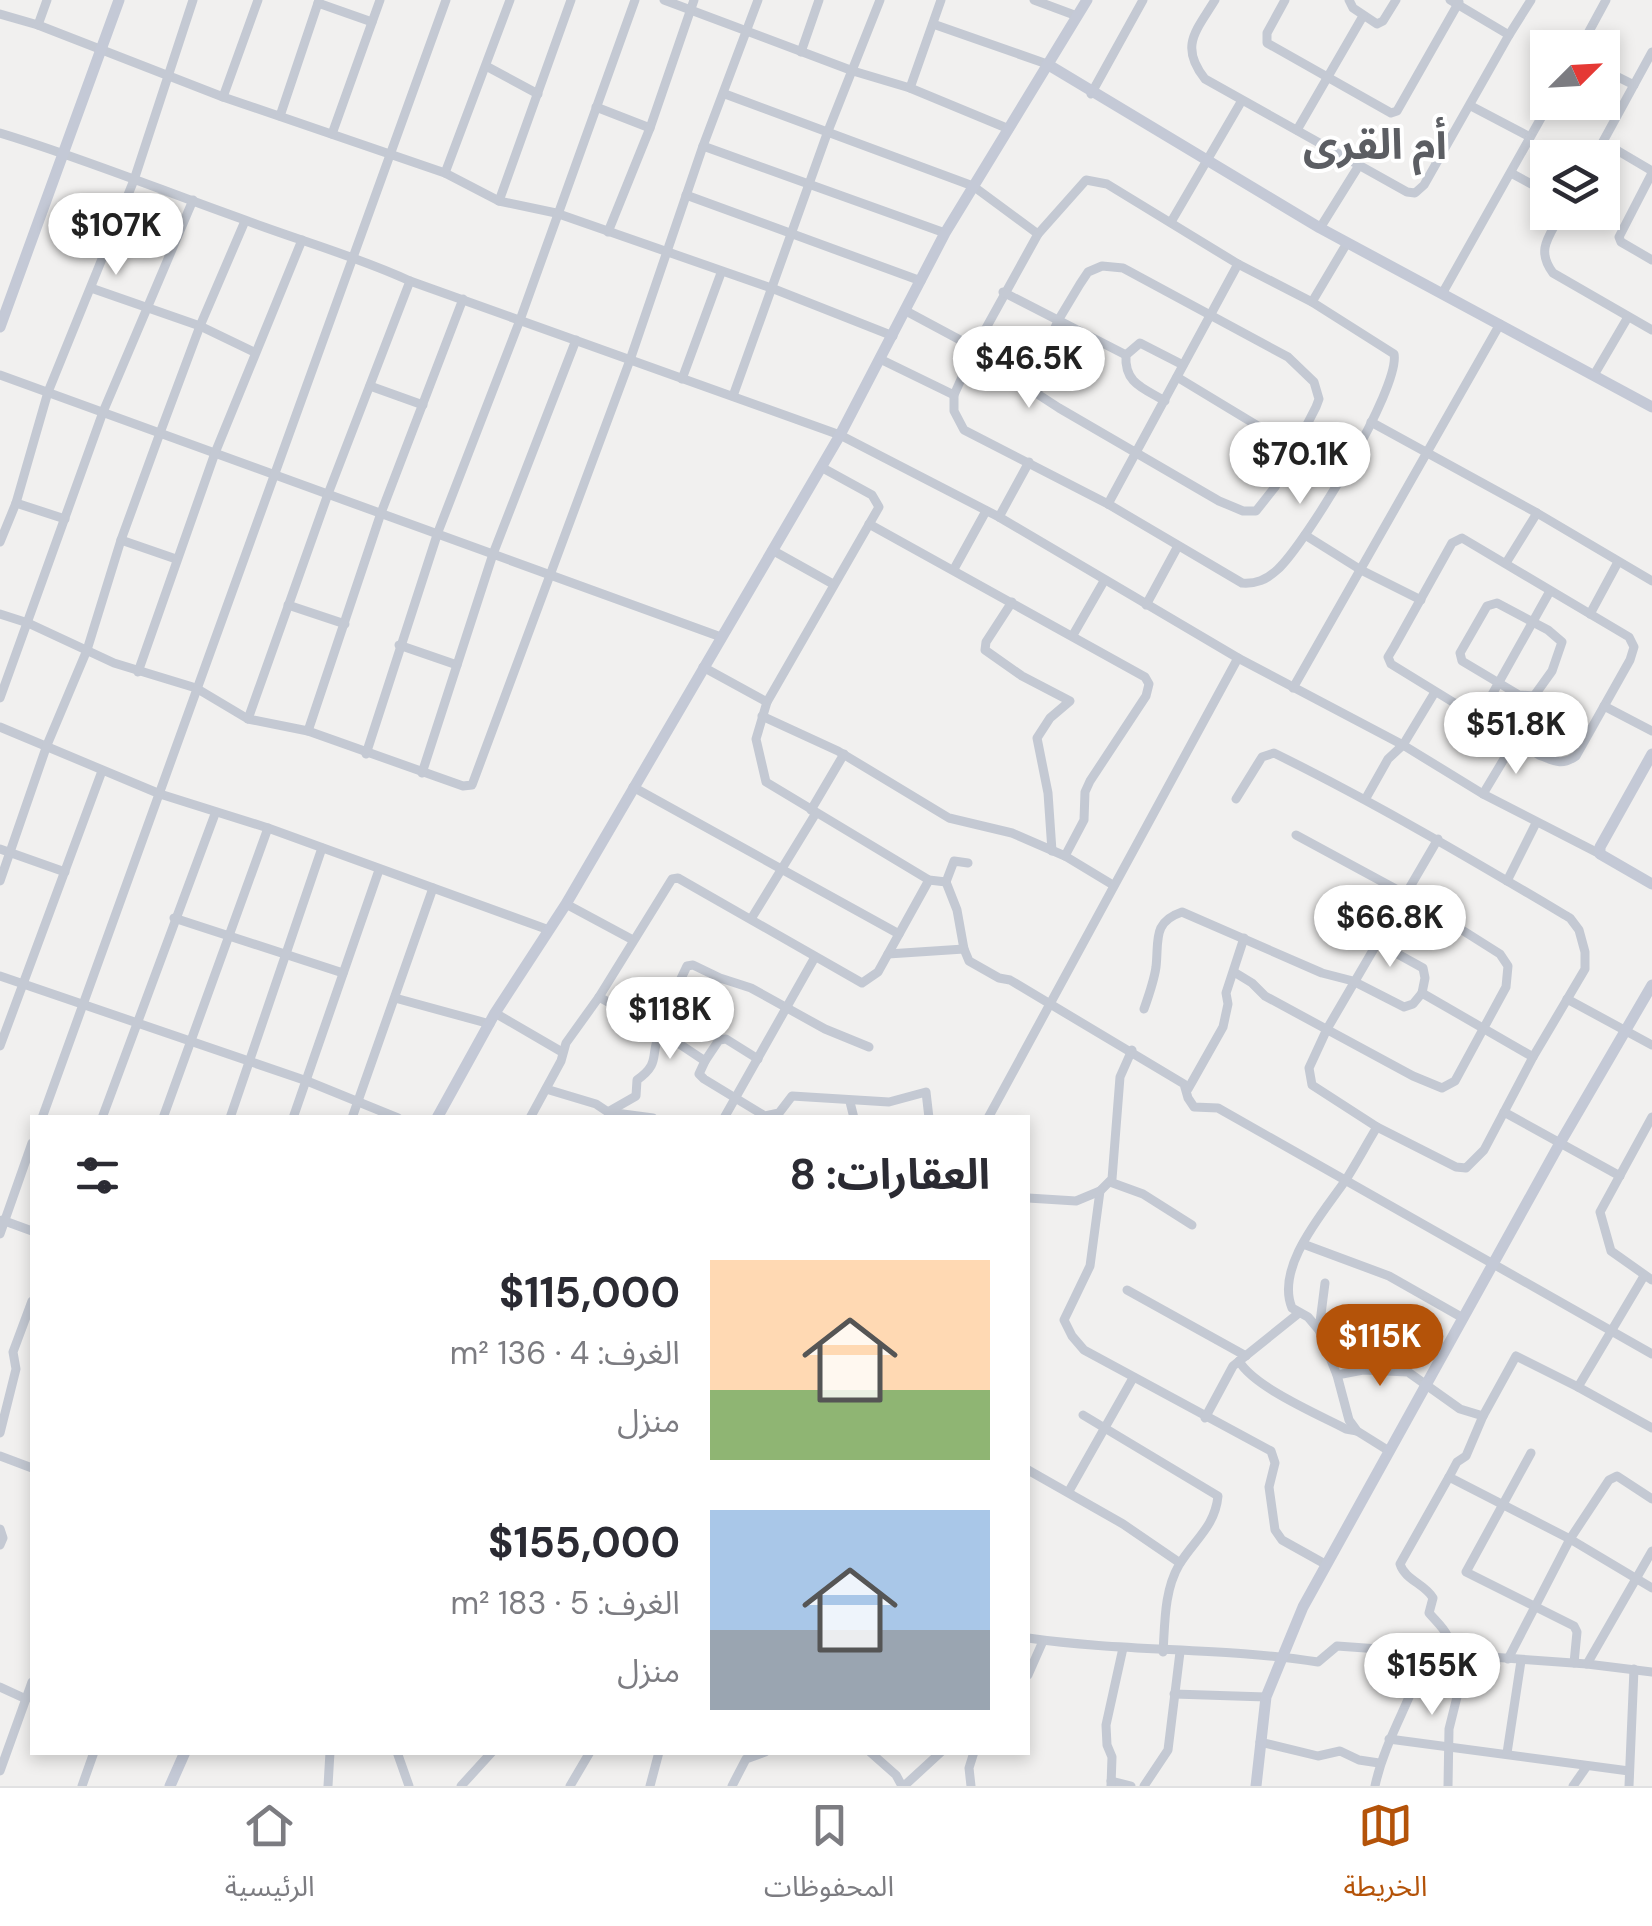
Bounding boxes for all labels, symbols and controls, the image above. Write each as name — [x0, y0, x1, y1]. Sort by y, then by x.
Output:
north arrow — [1530, 30, 1620, 120]
map controls — [1530, 30, 1620, 230]
district label: أم القرى — [1303, 116, 1447, 176]
button: layers — [1530, 140, 1620, 230]
pin: $107K — [46, 193, 186, 278]
text: $107K — [70, 204, 162, 246]
pin: $46.5K — [948, 326, 1110, 411]
text: $46.5K — [975, 337, 1083, 379]
pin: $70.1K — [1219, 422, 1381, 507]
text: $70.1K — [1251, 433, 1349, 475]
pin: $51.8K — [1435, 692, 1597, 777]
text: $51.8K — [1466, 703, 1566, 745]
pin: $66.8K — [1309, 885, 1471, 970]
text: $66.8K — [1336, 896, 1444, 938]
pin: $118K — [600, 977, 740, 1062]
text: $118K — [628, 988, 712, 1030]
text: العقارات: 8 — [790, 1147, 990, 1202]
icon: filters — [70, 1148, 125, 1203]
text: $115,000 — [499, 1265, 680, 1320]
icon: home — [790, 1300, 910, 1420]
pin: $115K — [1310, 1304, 1450, 1389]
text: $115K — [1338, 1315, 1422, 1357]
text: الغرف: 4 · 136 m² — [450, 1332, 680, 1374]
text: منزل — [617, 1400, 680, 1442]
text: $155,000 — [488, 1515, 680, 1570]
icon: home — [790, 1550, 910, 1670]
text: الغرف: 5 · 183 m² — [450, 1582, 680, 1624]
pin: $155K — [1362, 1633, 1502, 1718]
text: $155K — [1386, 1644, 1478, 1686]
text: منزل — [617, 1650, 680, 1692]
tab: الرئيسية — [225, 1798, 315, 1917]
tab: المحفوظات — [764, 1798, 894, 1917]
tab: الخريطة — [1343, 1798, 1427, 1917]

